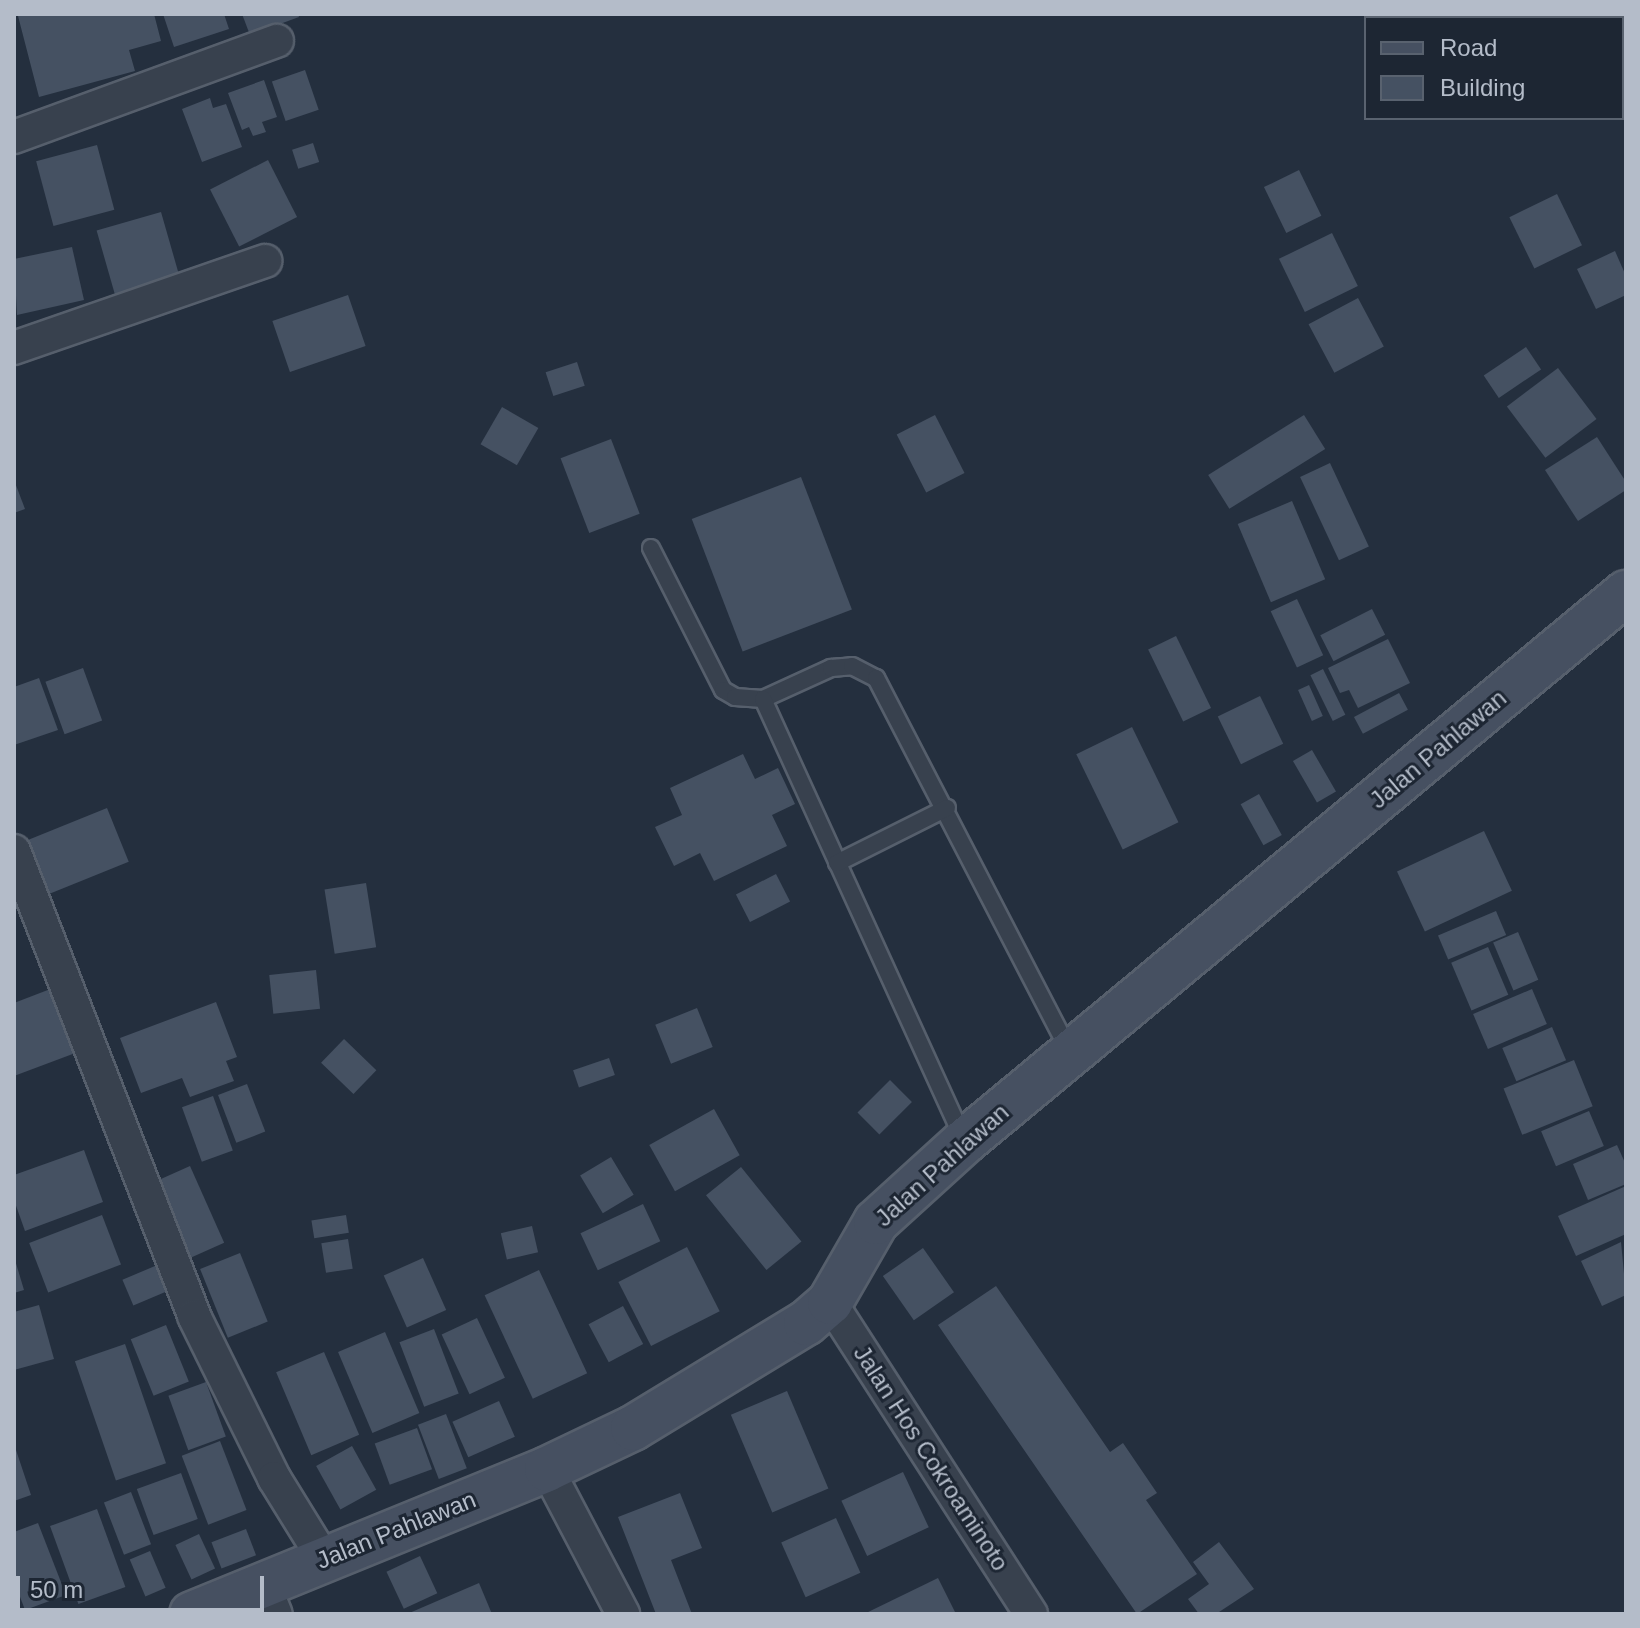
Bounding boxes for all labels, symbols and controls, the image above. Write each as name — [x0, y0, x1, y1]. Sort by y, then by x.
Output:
legend — [1364, 16, 1624, 120]
text: Road — [1440, 34, 1497, 61]
text: Building — [1440, 74, 1525, 101]
street label: Jalan Pahlawan — [1364, 684, 1512, 814]
street label: Jalan Pahlawan — [869, 1098, 1015, 1232]
street label: Jalan Hos Cokroaminoto — [847, 1340, 1015, 1576]
street label: Jalan Pahlawan — [312, 1485, 480, 1575]
scale bar — [20, 1560, 268, 1610]
text: 50 m — [30, 1576, 83, 1603]

